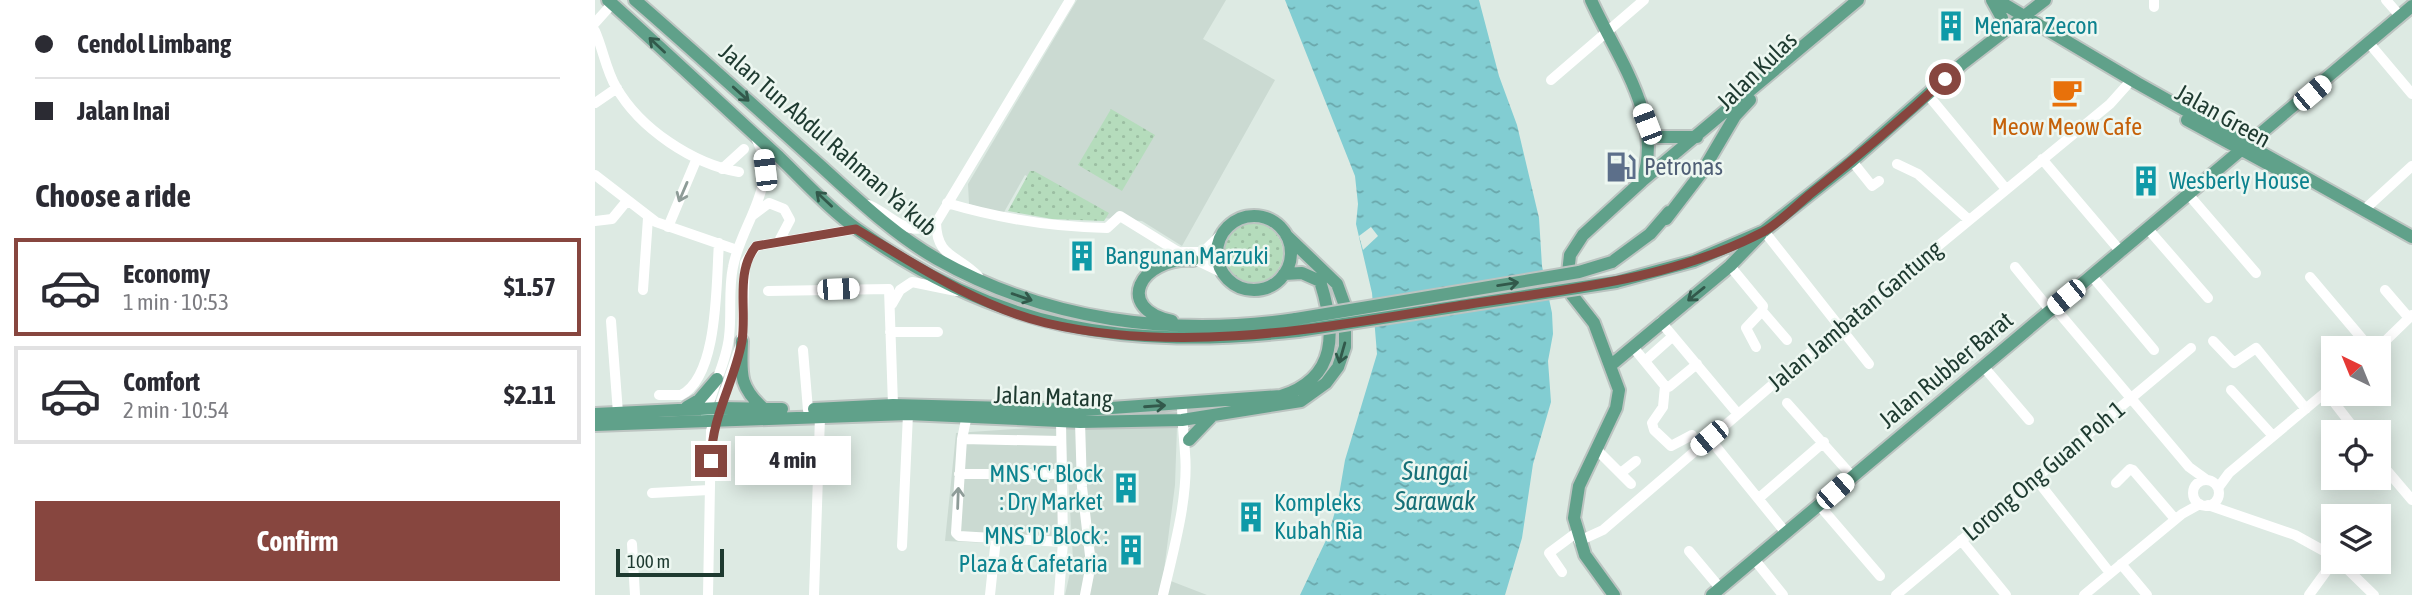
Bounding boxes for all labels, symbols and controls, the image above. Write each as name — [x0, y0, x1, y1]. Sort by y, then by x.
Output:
building icon: Menara Zecon — [1934, 9, 1968, 43]
place label: Menara Zecon — [1974, 12, 2098, 39]
street label: Jalan Kulas — [1711, 26, 1802, 115]
text: Cendol Limbang — [77, 29, 231, 59]
one-way arrow — [648, 37, 666, 53]
street label: Jalan Tun Abdul Rahman Ya'kub — [714, 38, 942, 241]
route start — [1929, 63, 1961, 95]
car — [2290, 71, 2335, 115]
cafe icon: Meow Meow Cafe — [2050, 75, 2084, 109]
street label: Jalan Green — [2171, 78, 2275, 153]
one-way arrow — [732, 86, 750, 102]
text: Jalan Inai — [77, 96, 170, 126]
car — [1630, 101, 1665, 147]
place label: Meow Meow Cafe — [1992, 113, 2142, 140]
car — [753, 148, 778, 192]
fuel station icon: Petronas — [1604, 150, 1638, 184]
place label: Petronas — [1644, 153, 1723, 180]
building icon: Wesberly House — [2129, 164, 2163, 198]
place label: Wesberly House — [2169, 167, 2310, 194]
text: Choose a ride — [35, 177, 191, 214]
one-way arrow — [675, 181, 688, 202]
one-way arrow — [816, 191, 833, 208]
street label: Jalan Jambatan Gantung — [1762, 234, 1948, 396]
building icon: Bangunan Marzuki — [1065, 239, 1099, 273]
place label: Bangunan Marzuki — [1105, 242, 1269, 269]
icon: car — [39, 256, 102, 319]
text: Economy — [123, 259, 210, 289]
text: $1.57 — [504, 272, 556, 302]
car — [2044, 276, 2089, 318]
one-way arrow — [1497, 277, 1519, 290]
car — [817, 278, 860, 300]
one-way arrow — [1687, 286, 1705, 302]
text: 1 min · 10:53 — [123, 289, 229, 315]
one-way arrow — [1011, 292, 1033, 304]
street label: Jalan Rubber Barat — [1873, 306, 2018, 433]
north arrow — [2321, 336, 2391, 406]
map controls — [2321, 336, 2391, 574]
one-way arrow — [1335, 341, 1348, 363]
icon: car — [39, 364, 102, 427]
text: Comfort — [123, 367, 200, 397]
text: $2.11 — [504, 380, 556, 410]
street label: Jalan Matang — [993, 381, 1113, 412]
street label: Lorong Ong Guan Poh 1 — [1957, 395, 2130, 546]
text: 2 min · 10:54 — [123, 397, 229, 423]
one-way arrow — [1143, 399, 1166, 412]
car — [1687, 416, 1732, 460]
button: locate — [2321, 420, 2391, 490]
callout: 4 min — [735, 436, 851, 486]
route end — [695, 445, 727, 477]
text: 4 min — [770, 447, 816, 473]
water label: Sungai Sarawak — [1394, 456, 1476, 516]
place label: MNS 'C' Block : Dry Market — [989, 460, 1103, 515]
car — [1813, 469, 1858, 513]
building icon: MNS 'C' Block : Dry Market — [1109, 471, 1143, 505]
one-way arrow — [951, 487, 964, 510]
place label: Kompleks Kubah Ria — [1274, 489, 1363, 544]
building icon: Kompleks Kubah Ria — [1234, 500, 1268, 534]
button: Confirm — [35, 501, 560, 581]
button: layers — [2321, 504, 2391, 574]
place label: MNS 'D' Block : Plaza & Cafetaria — [959, 522, 1108, 577]
building icon: MNS 'D' Block : Plaza & Cafetaria — [1114, 533, 1148, 567]
scale bar — [616, 546, 725, 578]
text: 100 m — [627, 550, 670, 572]

